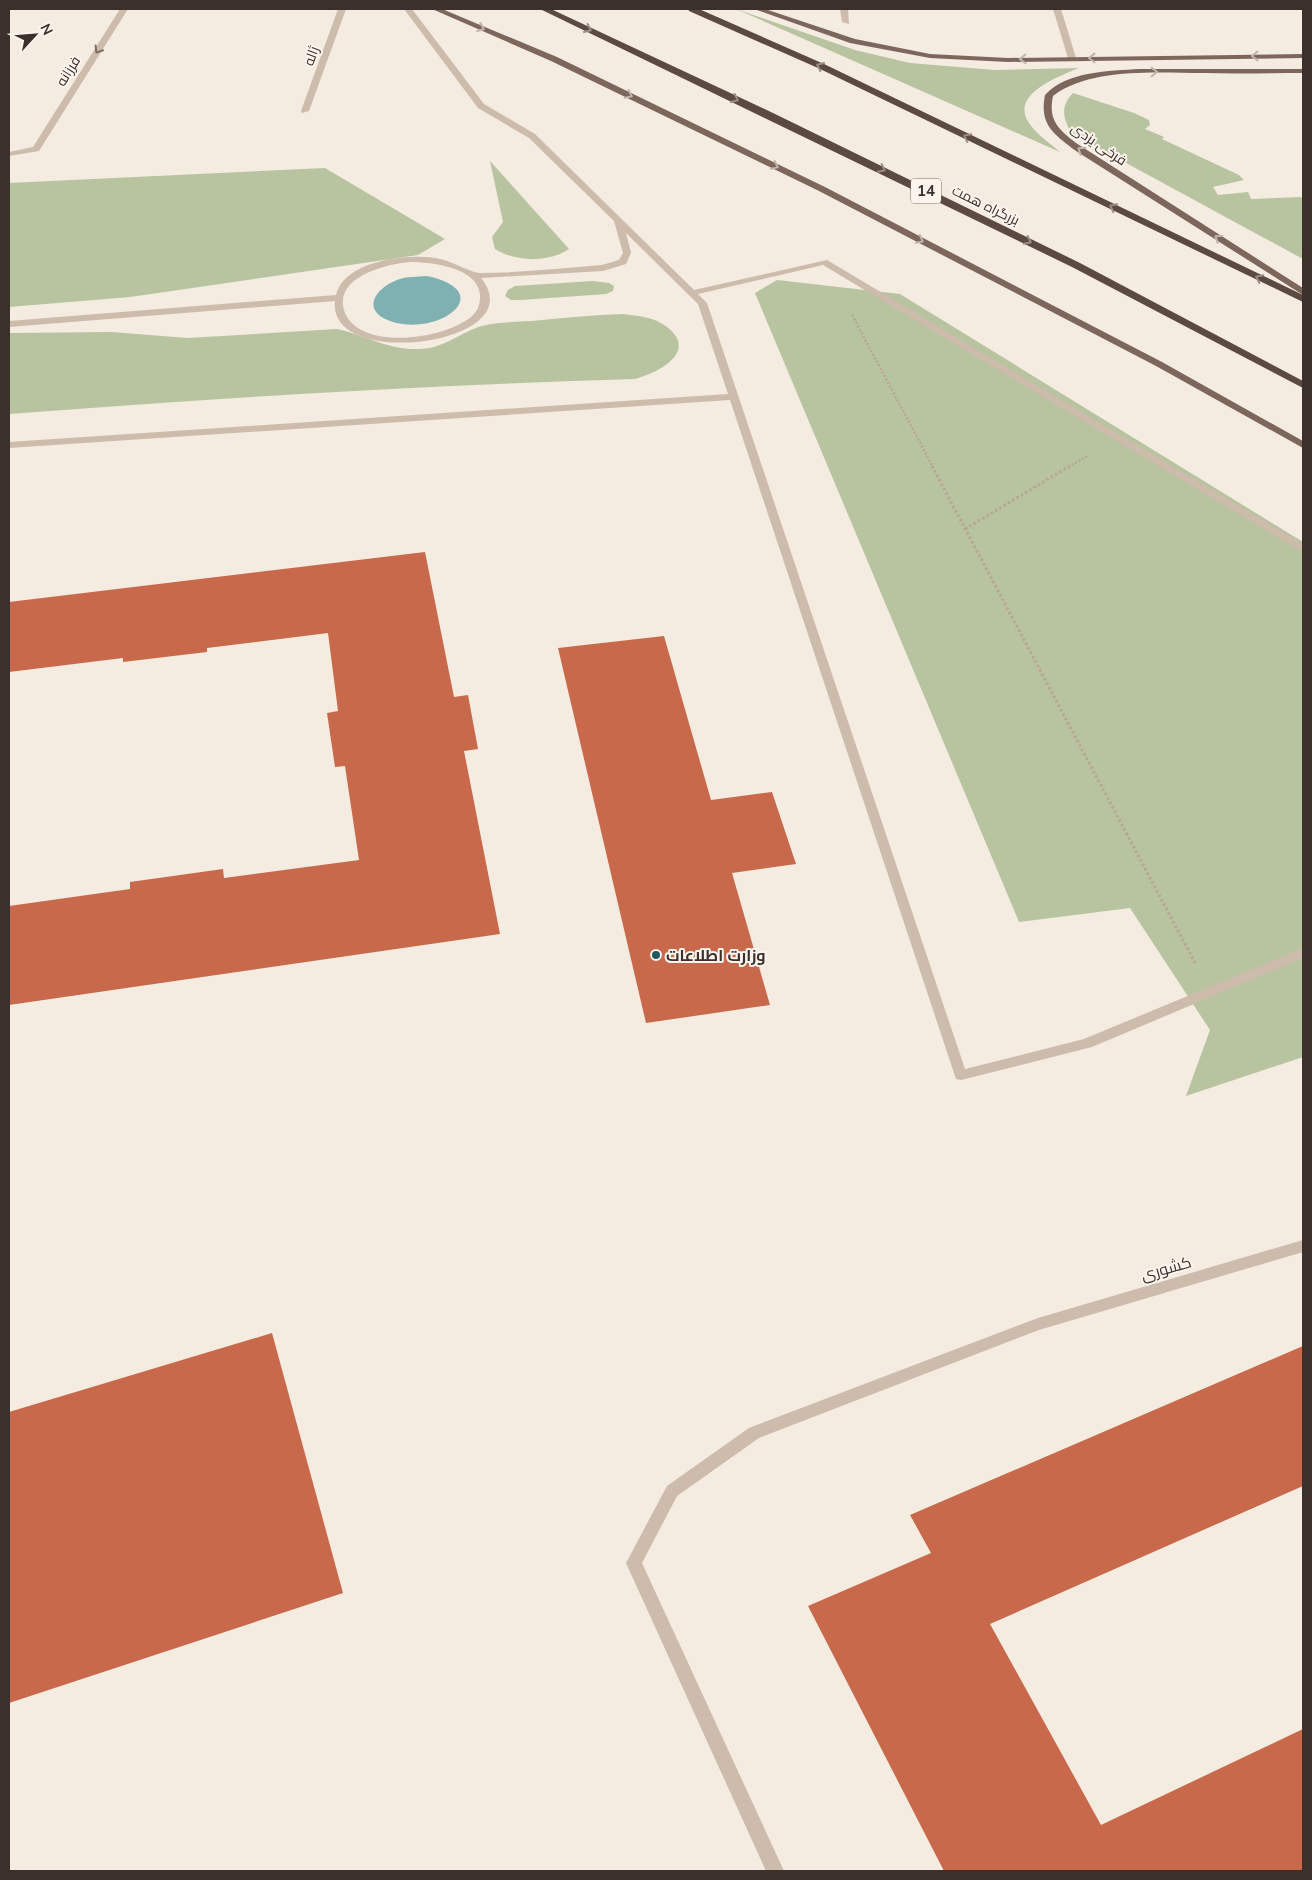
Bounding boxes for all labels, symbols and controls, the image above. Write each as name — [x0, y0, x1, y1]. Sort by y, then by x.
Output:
north arrow — [10, 10, 60, 60]
text: N — [35, 21, 57, 38]
one-way arrow — [476, 21, 485, 32]
one-way arrow — [583, 23, 592, 34]
street label: ژاله — [299, 44, 324, 69]
one-way arrow — [94, 45, 104, 54]
one-way arrow — [1250, 51, 1258, 61]
one-way arrow — [1088, 52, 1096, 63]
street label: فرزانه — [52, 53, 85, 90]
one-way arrow — [1019, 54, 1027, 65]
one-way arrow — [816, 62, 825, 73]
one-way arrow — [1151, 67, 1159, 77]
one-way arrow — [624, 89, 633, 99]
one-way arrow — [730, 92, 739, 103]
street label: فرخی یزدی — [1067, 119, 1130, 170]
one-way arrow — [963, 133, 972, 143]
one-way arrow — [1077, 147, 1087, 156]
one-way arrow — [770, 160, 779, 170]
one-way arrow — [876, 163, 885, 173]
road number: 14 — [911, 178, 941, 204]
street label: بزرگراه همت — [949, 181, 1023, 230]
one-way arrow — [1109, 203, 1118, 214]
one-way arrow — [915, 234, 924, 244]
one-way arrow — [1214, 234, 1223, 244]
one-way arrow — [1022, 235, 1031, 245]
one-way arrow — [1255, 274, 1264, 284]
place label: وزارت اطلاعات — [666, 945, 766, 967]
marker: وزارت اطلاعات — [650, 949, 662, 961]
street label: کشوری — [1138, 1251, 1194, 1287]

